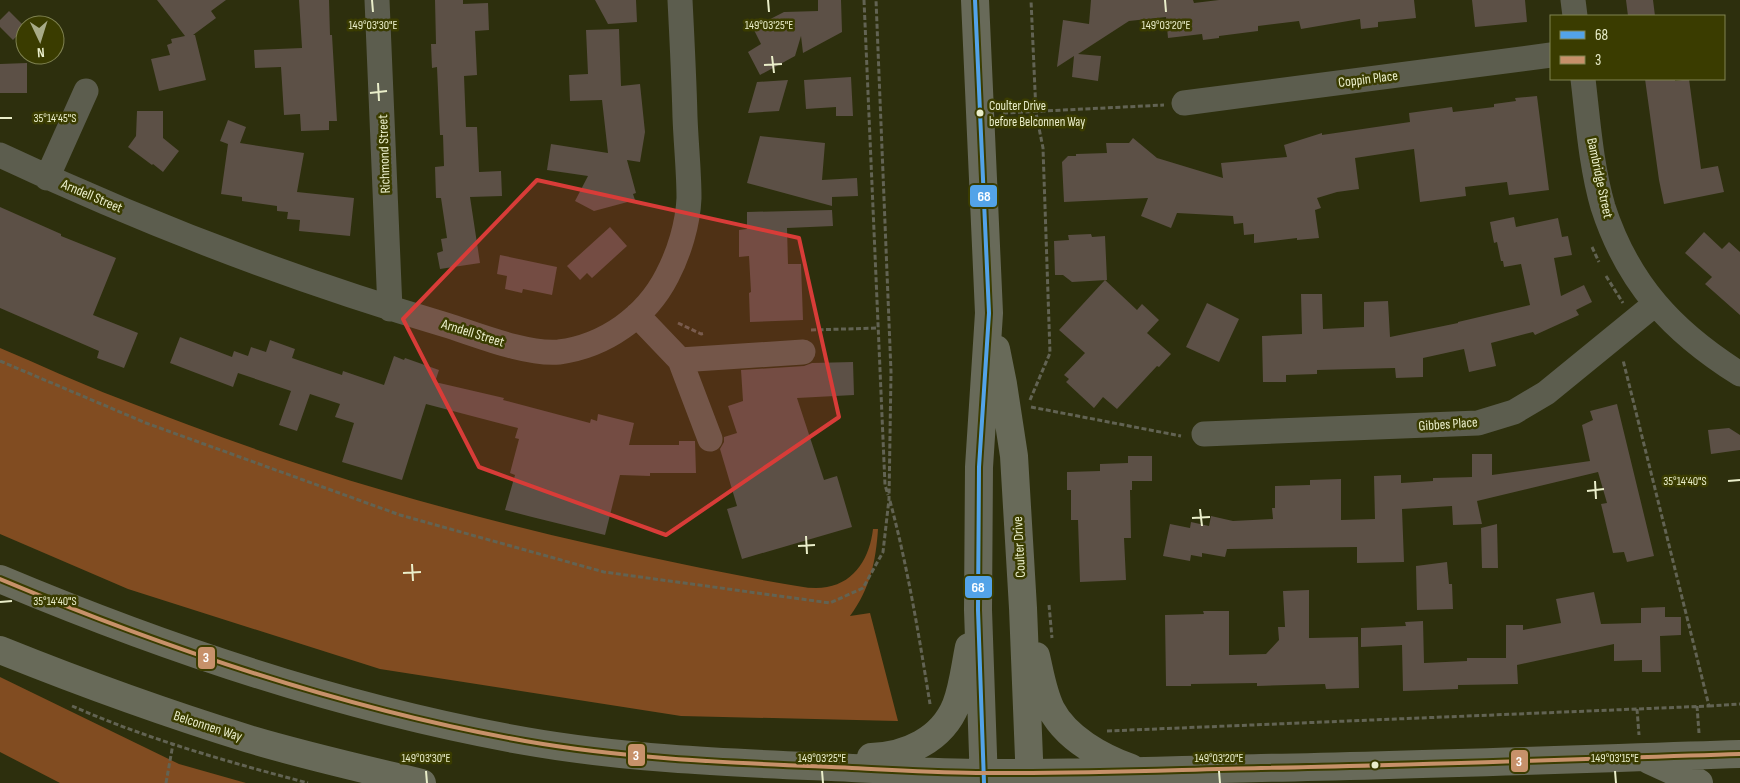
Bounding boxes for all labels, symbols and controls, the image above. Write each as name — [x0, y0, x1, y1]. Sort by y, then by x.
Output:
north arrow — [15, 15, 65, 65]
legend — [1550, 15, 1725, 80]
text: 149°03'30"E — [348, 18, 398, 33]
text: 149°03'25"E — [745, 18, 793, 33]
text: 149°03'20"E — [1141, 18, 1191, 33]
text: 68 — [1595, 26, 1608, 45]
text: N — [37, 44, 45, 61]
text: 3 — [1595, 51, 1601, 70]
street label: Coppin Place — [1337, 67, 1399, 91]
place label: Coulter Drive before Belconnen Way — [989, 98, 1085, 130]
marker: Coulter Drive before Belconnen Way — [975, 108, 985, 118]
text: 35°14'45"S — [33, 111, 77, 126]
street label: Richmond Street — [374, 114, 394, 194]
street label: Bambridge Street — [1583, 136, 1617, 220]
street label: Arndell Street — [58, 175, 125, 216]
line badge: 68 — [969, 184, 998, 208]
text: 68 — [977, 188, 991, 205]
street label: Arndell Street — [439, 315, 506, 351]
street label: Gibbes Place — [1418, 413, 1478, 435]
text: 35°14'40"S — [1663, 474, 1707, 489]
street label: Coulter Drive — [1009, 516, 1029, 578]
line badge: 68 — [964, 575, 993, 599]
text: 68 — [971, 579, 985, 596]
text: 35°14'40"S — [33, 594, 77, 609]
line badge: 3 — [197, 646, 216, 670]
text: 3 — [203, 649, 209, 666]
street label: Belconnen Way — [172, 707, 245, 745]
line badge: 3 — [627, 743, 646, 767]
text: 3 — [633, 747, 639, 764]
line badge: 3 — [1510, 749, 1529, 773]
text: 149°03'30"E — [401, 751, 451, 766]
text: 149°03'25"E — [798, 751, 846, 766]
text: 149°03'20"E — [1194, 751, 1244, 766]
text: 149°03'15"E — [1591, 751, 1639, 766]
text: 3 — [1516, 753, 1522, 770]
unlabelled marker — [1370, 760, 1380, 770]

